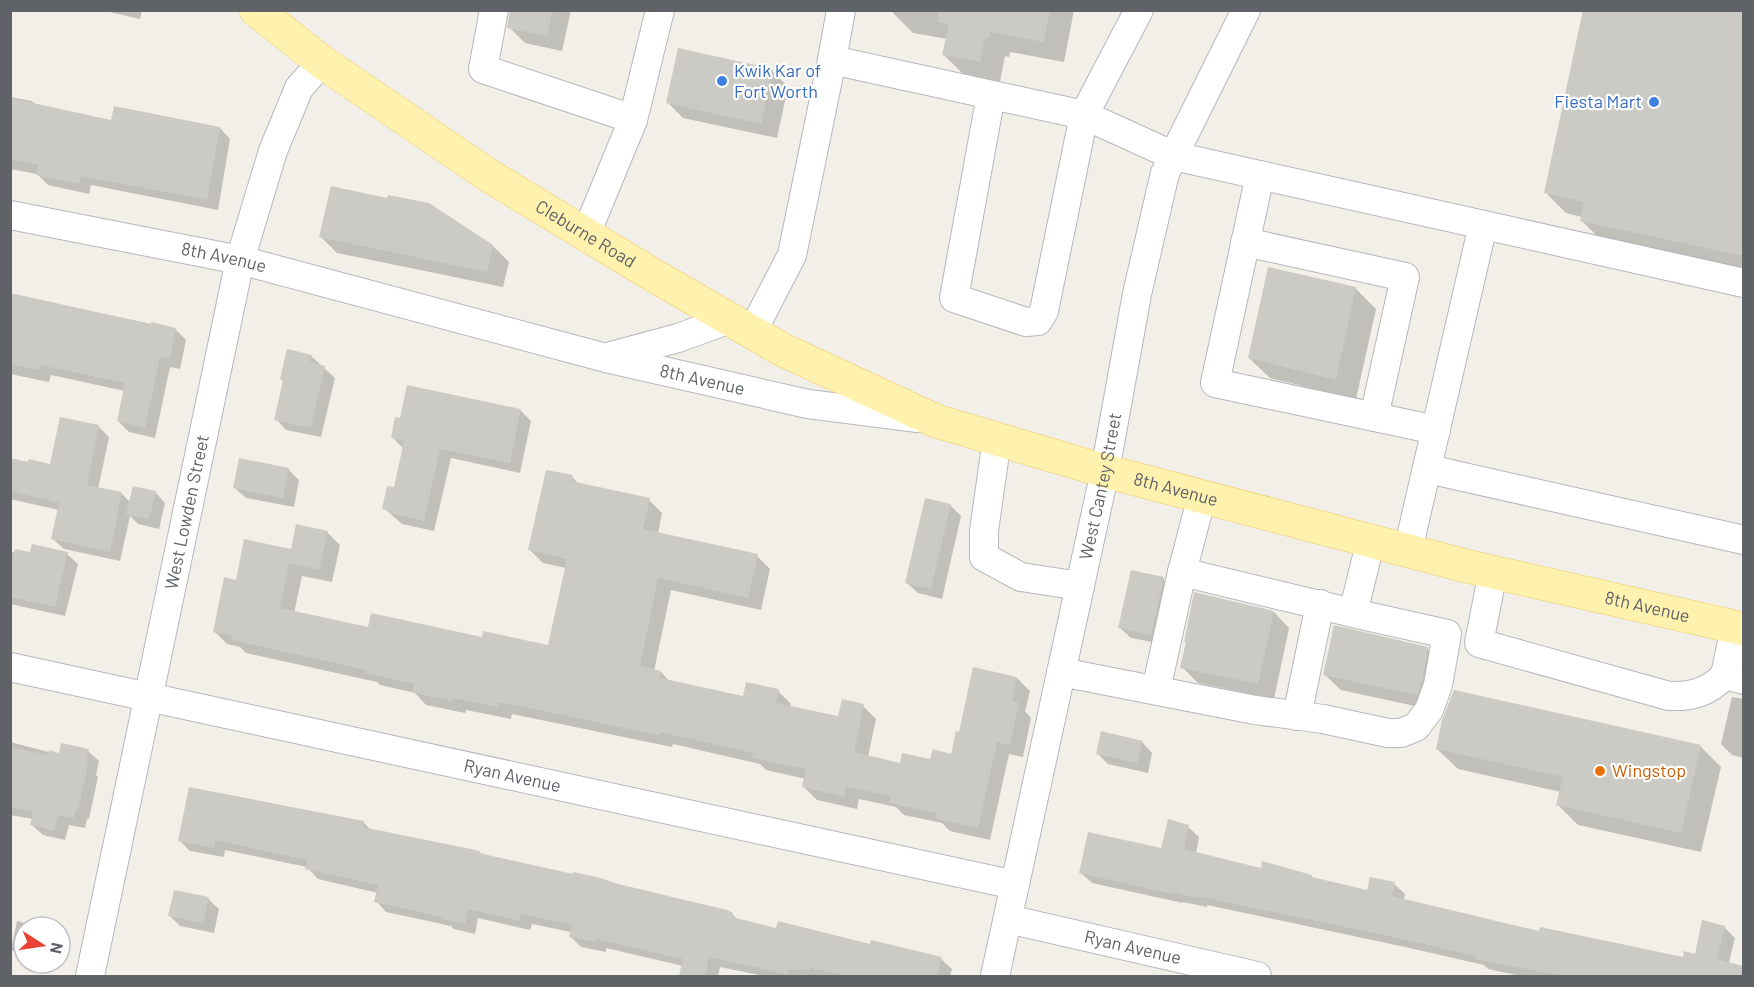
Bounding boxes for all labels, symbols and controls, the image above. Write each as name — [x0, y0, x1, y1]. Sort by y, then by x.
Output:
place label: Kwik Kar of Fort Worth — [734, 59, 821, 102]
marker: Kwik Kar of Fort Worth — [715, 74, 729, 88]
place label: Fiesta Mart — [1554, 90, 1642, 112]
marker: Fiesta Mart — [1647, 95, 1661, 109]
street label: Cleburne Road — [532, 195, 640, 272]
street label: 8th Avenue — [180, 237, 269, 277]
street label: 8th Avenue — [658, 359, 747, 399]
street label: West Cantey Street — [1074, 411, 1125, 562]
street label: West Lowden Street — [159, 433, 213, 591]
street label: 8th Avenue — [1131, 467, 1221, 510]
street label: 8th Avenue — [1603, 586, 1692, 626]
street label: Ryan Avenue — [462, 754, 563, 796]
place label: Wingstop — [1612, 759, 1686, 781]
marker: Wingstop — [1593, 764, 1607, 778]
north arrow — [12, 915, 72, 975]
street label: Ryan Avenue — [1082, 925, 1184, 968]
text: N — [47, 941, 68, 955]

